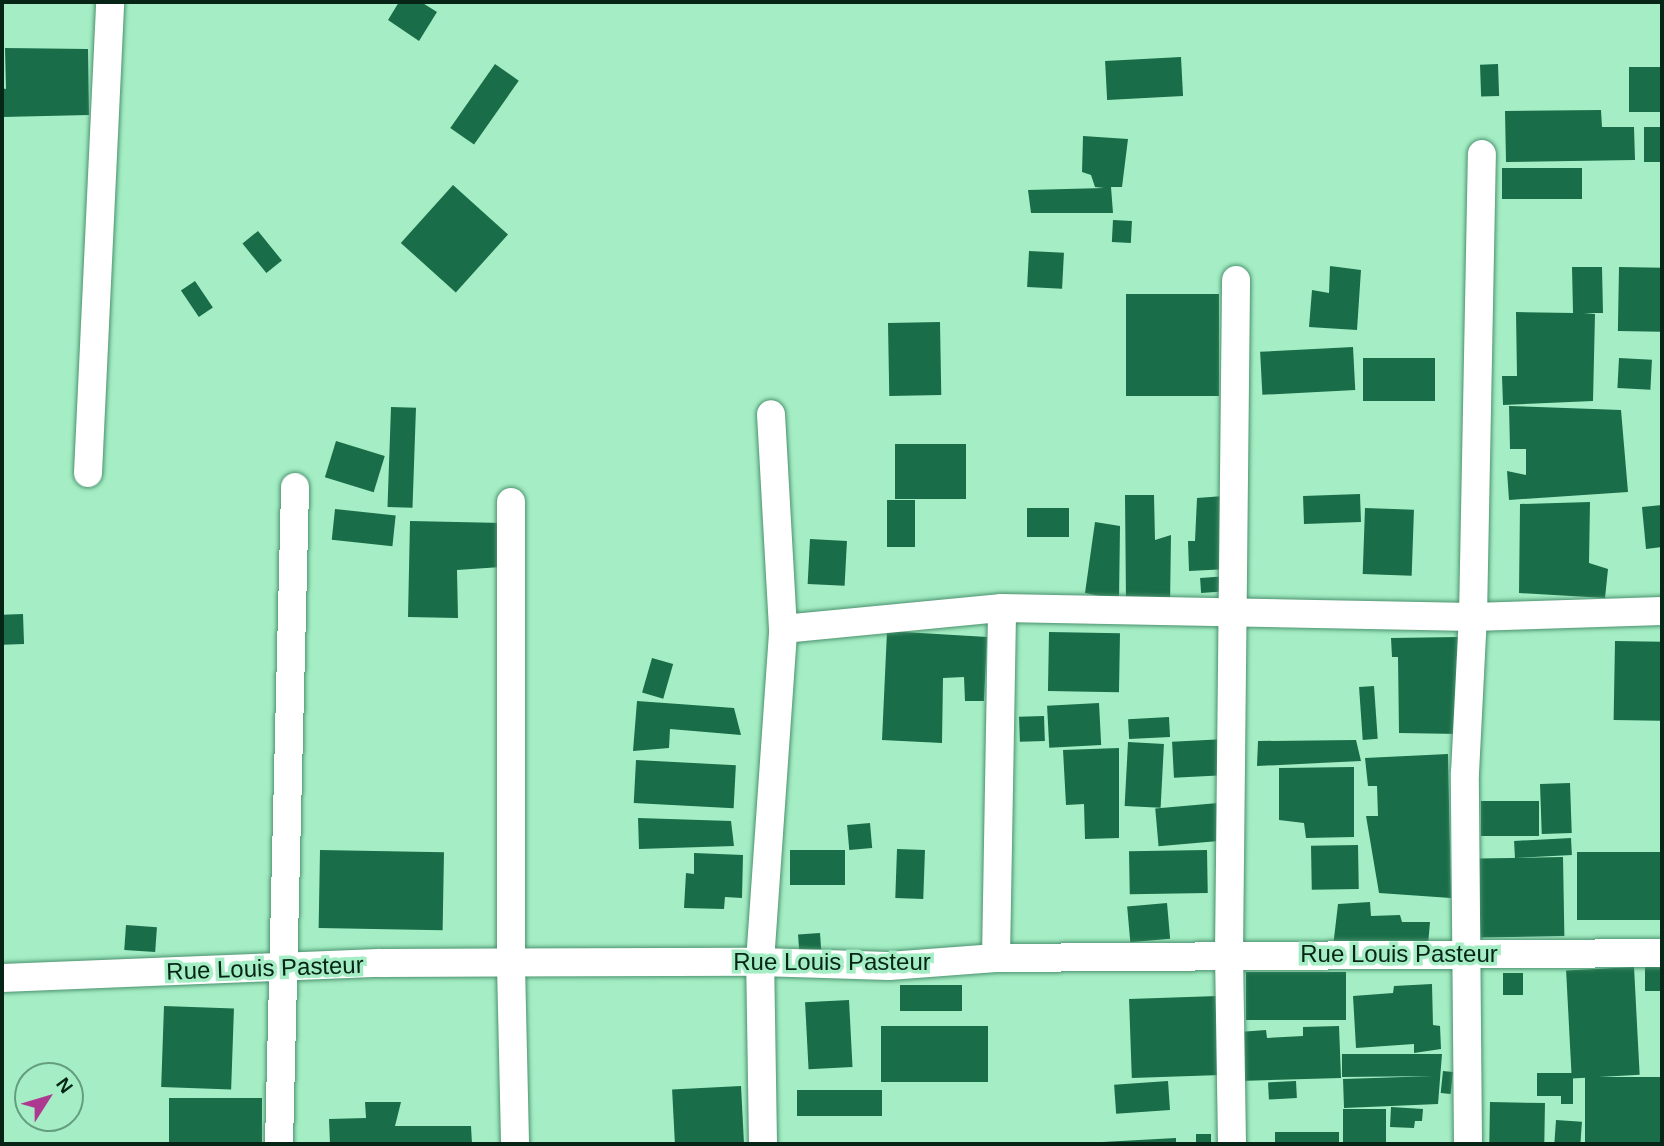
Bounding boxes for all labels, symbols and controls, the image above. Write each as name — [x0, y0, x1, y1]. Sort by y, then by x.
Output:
street label: Rue Louis Pasteur — [1300, 940, 1498, 968]
street label: Rue Louis Pasteur — [733, 948, 931, 976]
street label: Rue Louis Pasteur — [166, 950, 364, 986]
north arrow — [14, 1062, 84, 1132]
text: N — [52, 1073, 77, 1097]

